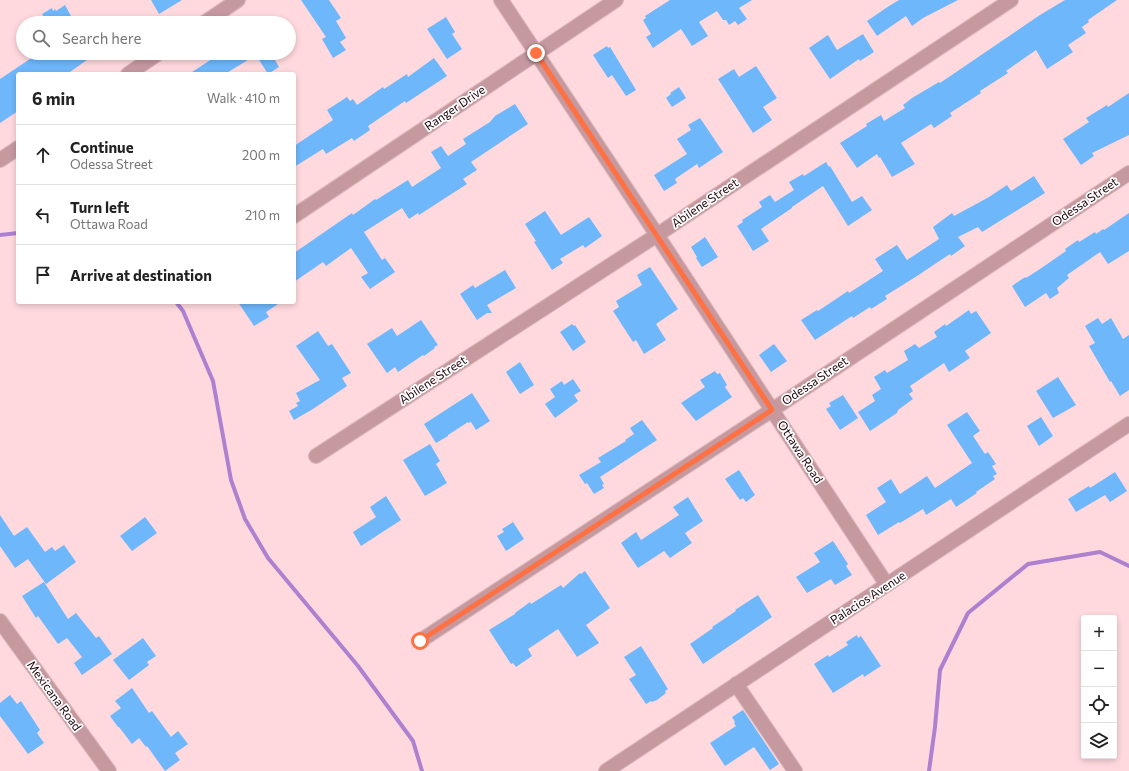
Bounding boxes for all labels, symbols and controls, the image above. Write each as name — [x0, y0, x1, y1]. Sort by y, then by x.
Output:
search box — [16, 16, 296, 60]
icon: search — [30, 27, 52, 49]
text: Search here — [62, 29, 141, 47]
route end — [527, 44, 545, 62]
street label: Ranger Drive — [422, 82, 487, 133]
text: 6 min — [32, 88, 75, 109]
text: Walk · 410 m — [207, 90, 280, 106]
text: Continue — [70, 138, 134, 156]
icon: ahead — [32, 144, 54, 166]
text: 200 m — [242, 147, 280, 163]
text: Odessa Street — [70, 156, 153, 172]
street label: Odessa Street — [1049, 174, 1120, 228]
street label: Abilene Street — [668, 175, 740, 230]
text: Turn left — [70, 198, 129, 216]
icon: left — [32, 204, 54, 226]
text: 210 m — [245, 207, 280, 223]
text: Ottawa Road — [70, 216, 148, 232]
icon: arrive — [32, 264, 54, 286]
text: Arrive at destination — [70, 266, 212, 284]
street label: Abilene Street — [396, 352, 469, 406]
street label: Odessa Street — [779, 353, 850, 407]
street label: Ottawa Road — [775, 418, 826, 485]
street label: Palacios Avenue — [827, 568, 908, 627]
map controls — [1081, 615, 1117, 759]
button: + — [1081, 615, 1117, 651]
route start — [411, 632, 429, 650]
button: − — [1081, 651, 1117, 687]
street label: Mexicana Road — [25, 658, 85, 733]
button: locate — [1081, 687, 1117, 723]
button: layers — [1081, 723, 1117, 759]

